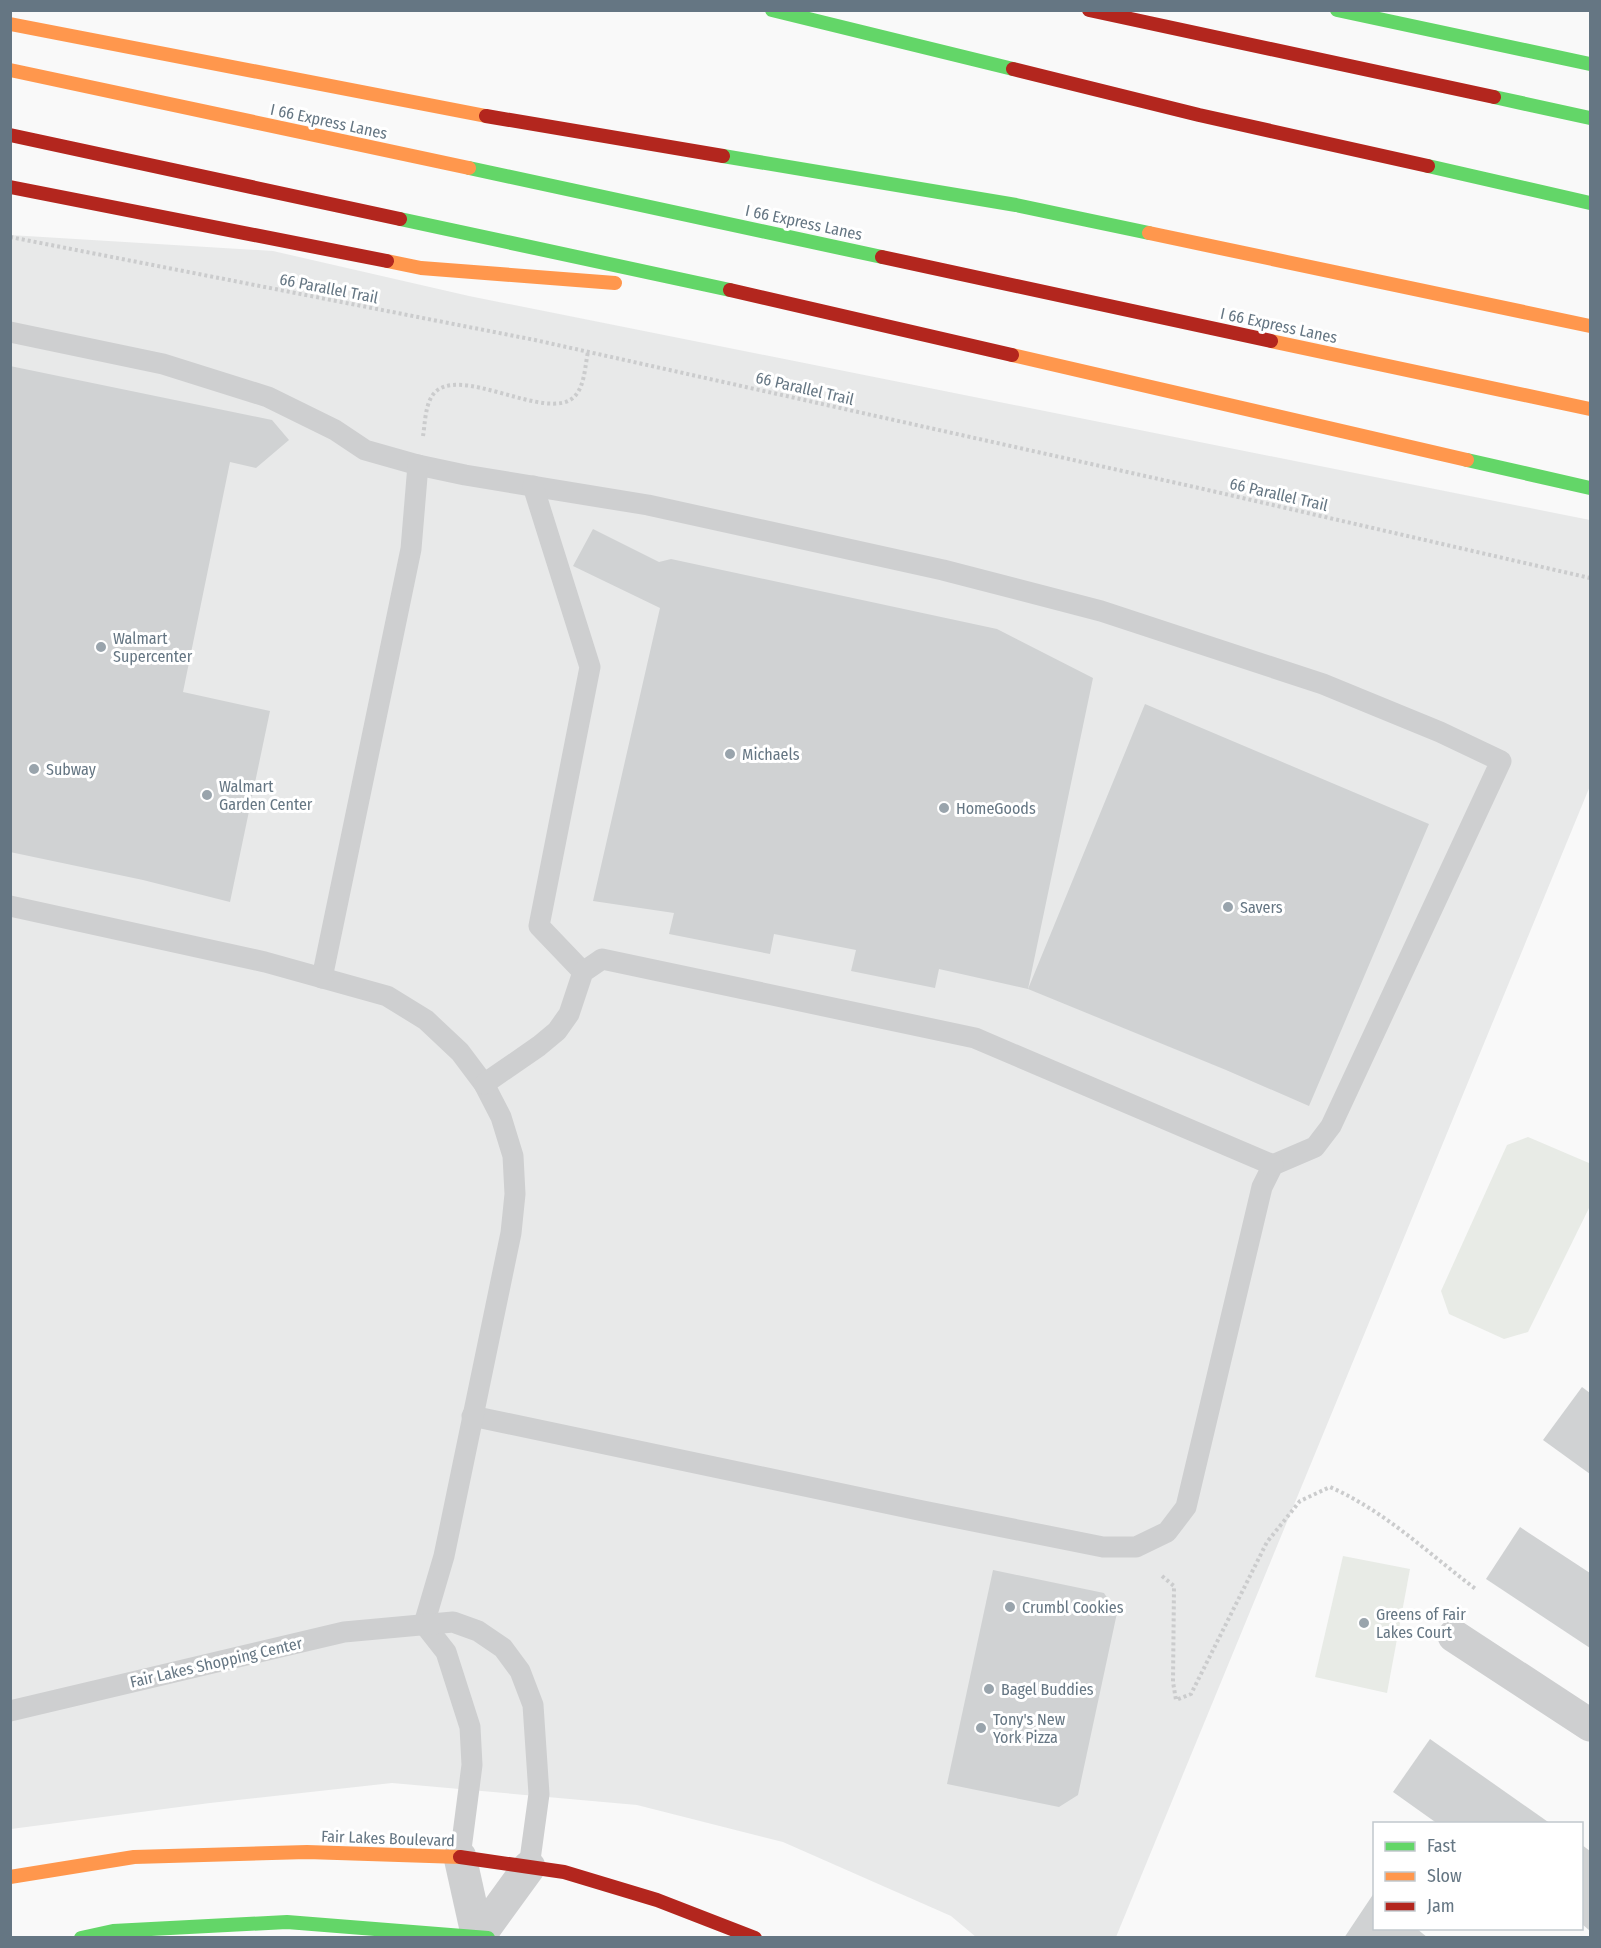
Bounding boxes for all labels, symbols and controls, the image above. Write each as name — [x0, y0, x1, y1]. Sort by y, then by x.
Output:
street label: I 66 Express Lanes — [269, 100, 389, 143]
street label: I 66 Express Lanes — [744, 201, 864, 244]
street label: 66 Parallel Trail — [278, 270, 380, 307]
street label: I 66 Express Lanes — [1219, 304, 1339, 347]
street label: 66 Parallel Trail — [754, 368, 856, 409]
street label: 66 Parallel Trail — [1228, 474, 1330, 515]
place label: Walmart Supercenter — [113, 629, 193, 666]
marker: Walmart Supercenter — [94, 640, 108, 654]
place label: Michaels — [742, 745, 800, 764]
marker: Michaels — [723, 747, 737, 761]
place label: Subway — [46, 760, 97, 779]
marker: Subway — [27, 762, 41, 776]
place label: Walmart Garden Center — [219, 777, 313, 814]
marker: Walmart Garden Center — [200, 788, 214, 802]
place label: HomeGoods — [956, 799, 1036, 818]
marker: HomeGoods — [937, 801, 951, 815]
place label: Savers — [1240, 898, 1283, 917]
marker: Savers — [1221, 900, 1235, 914]
place label: Crumbl Cookies — [1022, 1598, 1124, 1617]
marker: Crumbl Cookies — [1003, 1600, 1017, 1614]
place label: Greens of Fair Lakes Court — [1376, 1605, 1466, 1642]
marker: Greens of Fair Lakes Court — [1357, 1616, 1371, 1630]
street label: Fair Lakes Shopping Center — [128, 1633, 304, 1692]
place label: Bagel Buddies — [1001, 1680, 1094, 1699]
marker: Bagel Buddies — [982, 1682, 996, 1696]
place label: Tony's New York Pizza — [993, 1710, 1066, 1747]
marker: Tony's New York Pizza — [974, 1721, 988, 1735]
legend — [1373, 1822, 1583, 1930]
street label: Fair Lakes Boulevard — [321, 1827, 455, 1850]
text: Fast — [1427, 1835, 1456, 1857]
text: Slow — [1427, 1865, 1462, 1887]
text: Jam — [1427, 1895, 1455, 1917]

